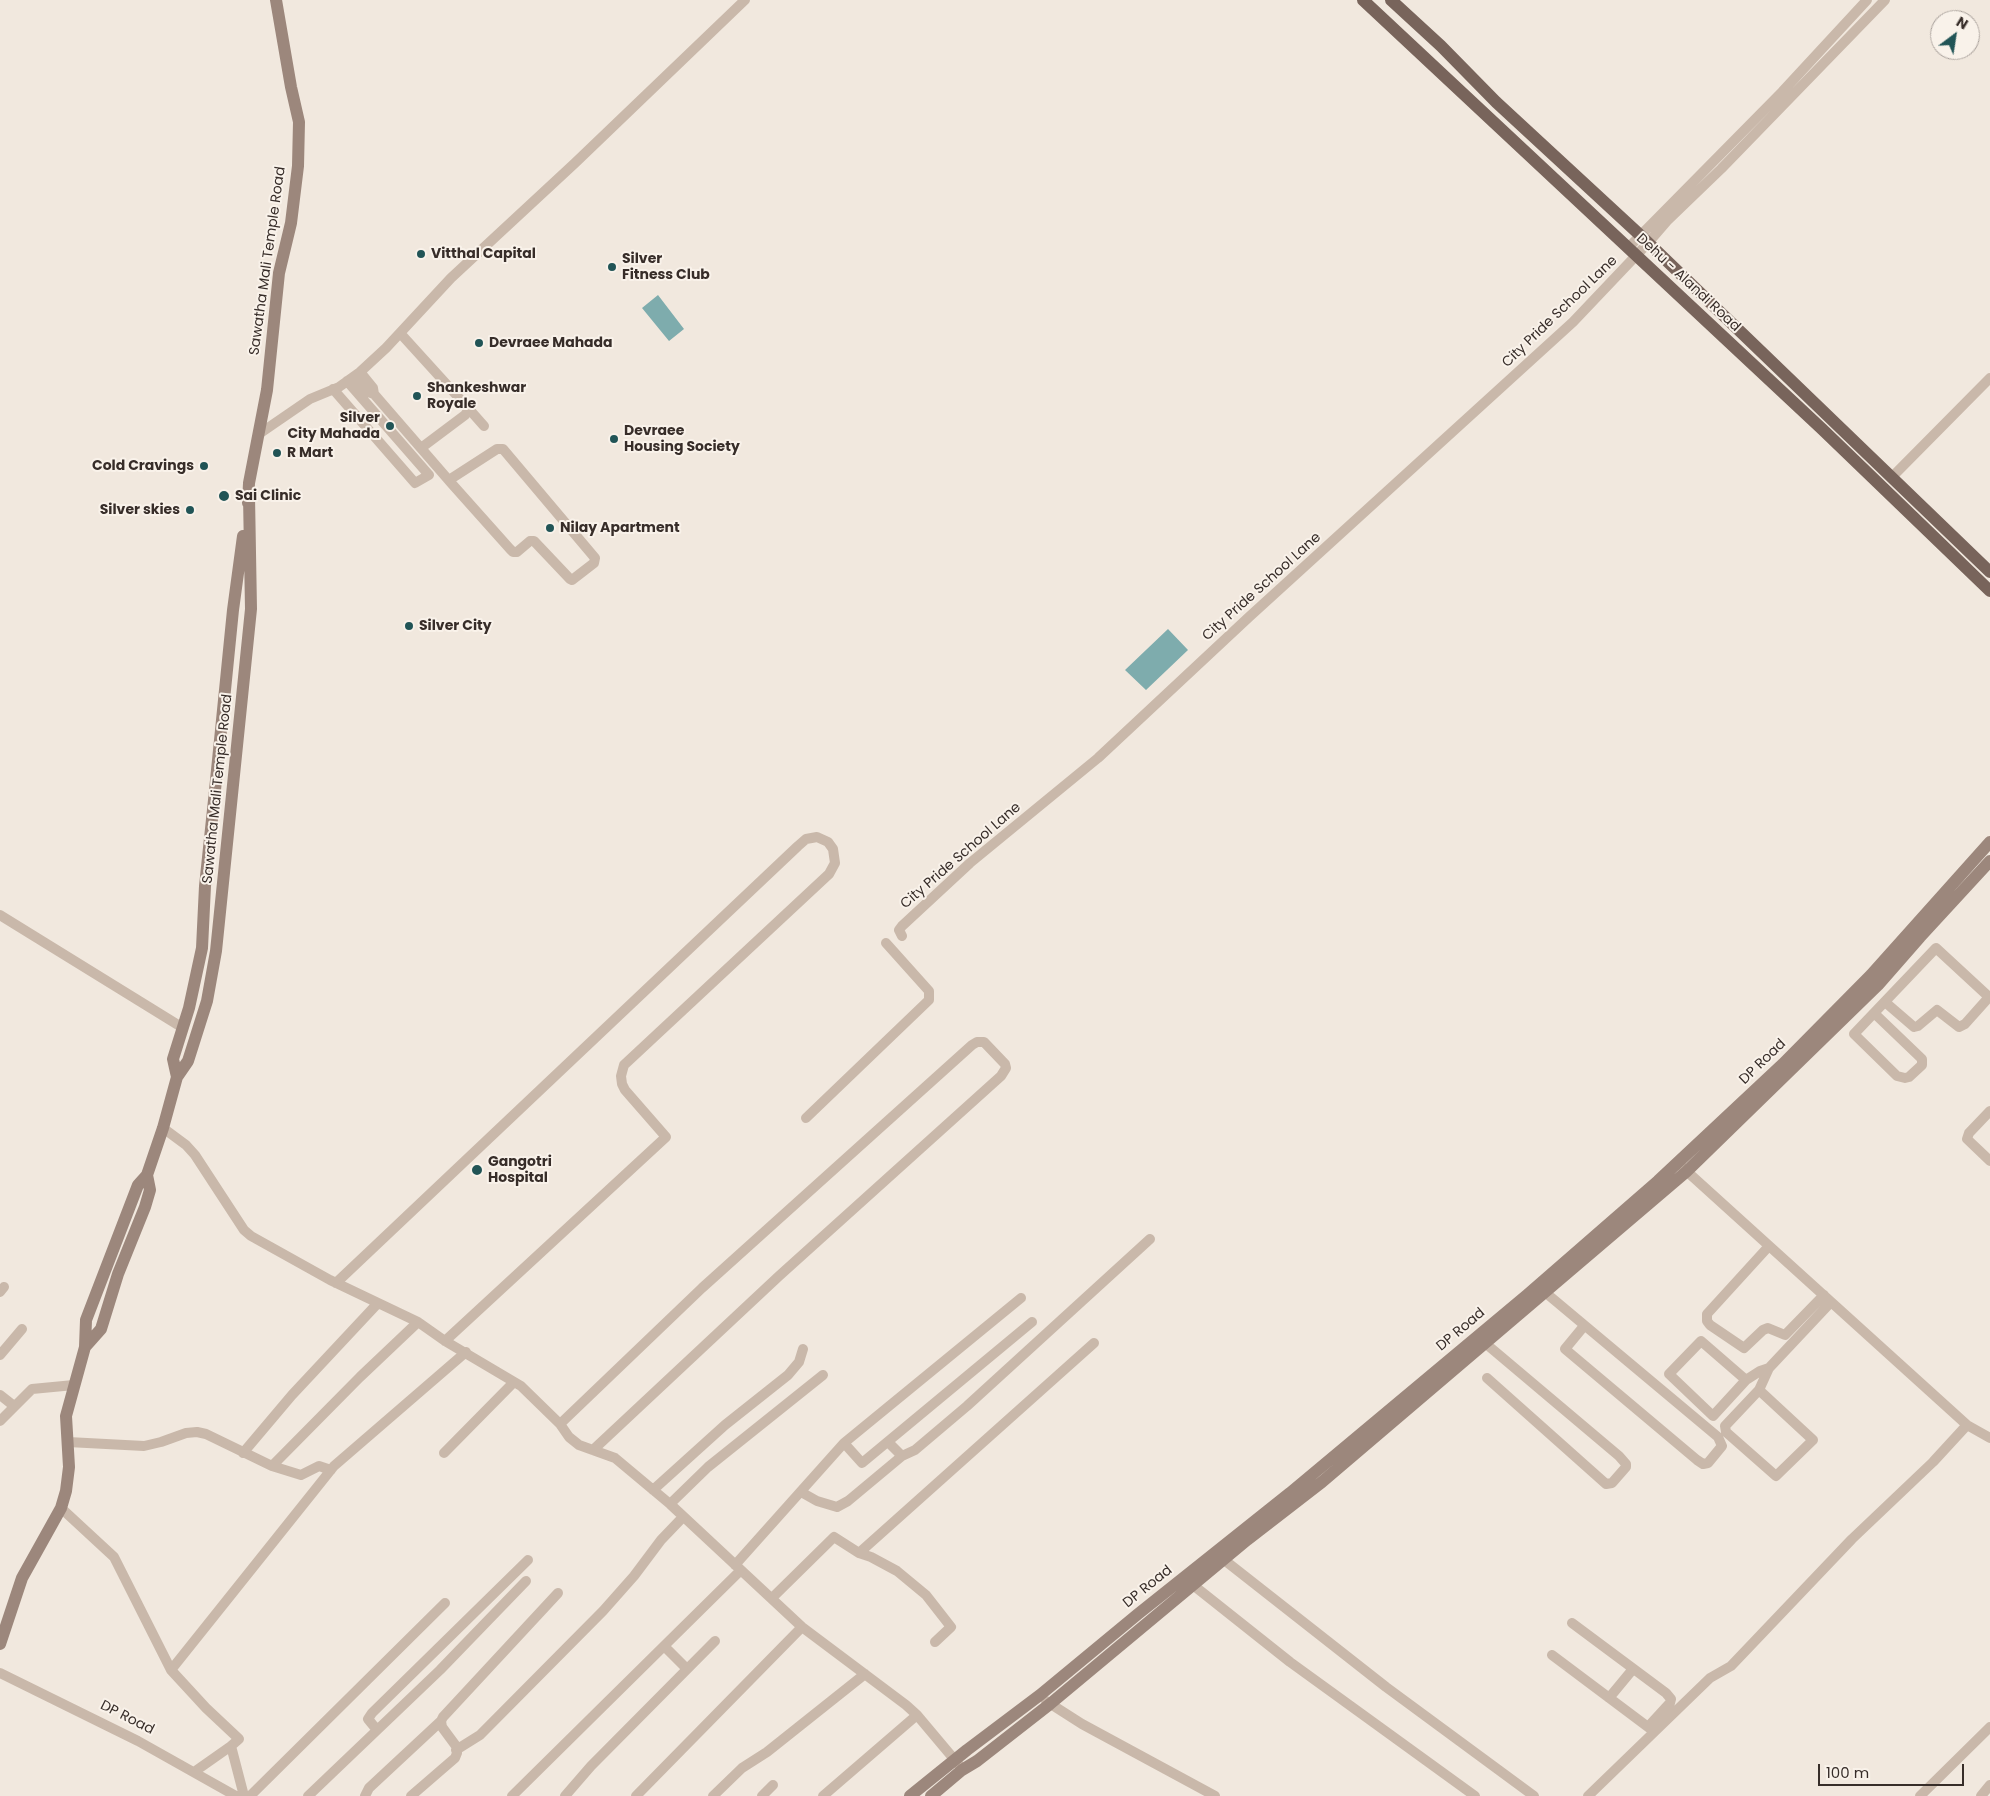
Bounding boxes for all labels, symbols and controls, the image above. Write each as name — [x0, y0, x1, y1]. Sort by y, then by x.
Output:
north arrow — [1930, 10, 1980, 60]
text: N — [1953, 12, 1972, 34]
street label: Sawatha Mali Temple Road — [246, 166, 290, 356]
street label: Dehu - Alandi Road — [1633, 230, 1743, 336]
place label: Vitthal Capital — [431, 246, 536, 262]
marker: Vitthal Capital — [415, 248, 427, 260]
place label: Silver Fitness Club — [622, 251, 710, 284]
street label: City Pride School Lane — [1499, 253, 1621, 371]
marker: Silver Fitness Club — [606, 261, 618, 273]
place label: Devraee Mahada — [489, 335, 613, 351]
marker: Devraee Mahada — [473, 337, 485, 349]
place label: Shankeshwar Royale — [427, 380, 526, 412]
marker: Shankeshwar Royale — [411, 390, 423, 402]
place label: Silver City Mahada — [287, 410, 380, 442]
marker: Silver City Mahada — [384, 420, 396, 432]
place label: Devraee Housing Society — [624, 423, 740, 456]
marker: Devraee Housing Society — [608, 433, 620, 445]
place label: R Mart — [287, 445, 333, 461]
marker: R Mart — [271, 447, 283, 459]
place label: Cold Cravings — [92, 458, 194, 474]
marker: Cold Cravings — [198, 460, 210, 472]
place label: Sai Clinic — [235, 488, 301, 504]
marker: Sai Clinic — [217, 489, 231, 503]
place label: Silver skies — [100, 502, 180, 518]
marker: Silver skies — [184, 504, 196, 516]
place label: Nilay Apartment — [560, 520, 680, 536]
marker: Nilay Apartment — [544, 522, 556, 534]
street label: City Pride School Lane — [1199, 529, 1325, 645]
place label: Silver City — [419, 618, 492, 634]
marker: Silver City — [403, 620, 415, 632]
street label: Sawatha Mali Temple Road — [200, 693, 236, 885]
street label: City Pride School Lane — [898, 799, 1024, 913]
street label: DP Road — [1736, 1036, 1790, 1088]
place label: Gangotri Hospital — [488, 1154, 552, 1186]
marker: Gangotri Hospital — [470, 1163, 484, 1177]
street label: DP Road — [1433, 1305, 1489, 1355]
street label: DP Road — [1120, 1562, 1176, 1612]
street label: DP Road — [97, 1697, 157, 1739]
scale bar — [1820, 1754, 1966, 1786]
text: 100 m — [1826, 1762, 1869, 1783]

